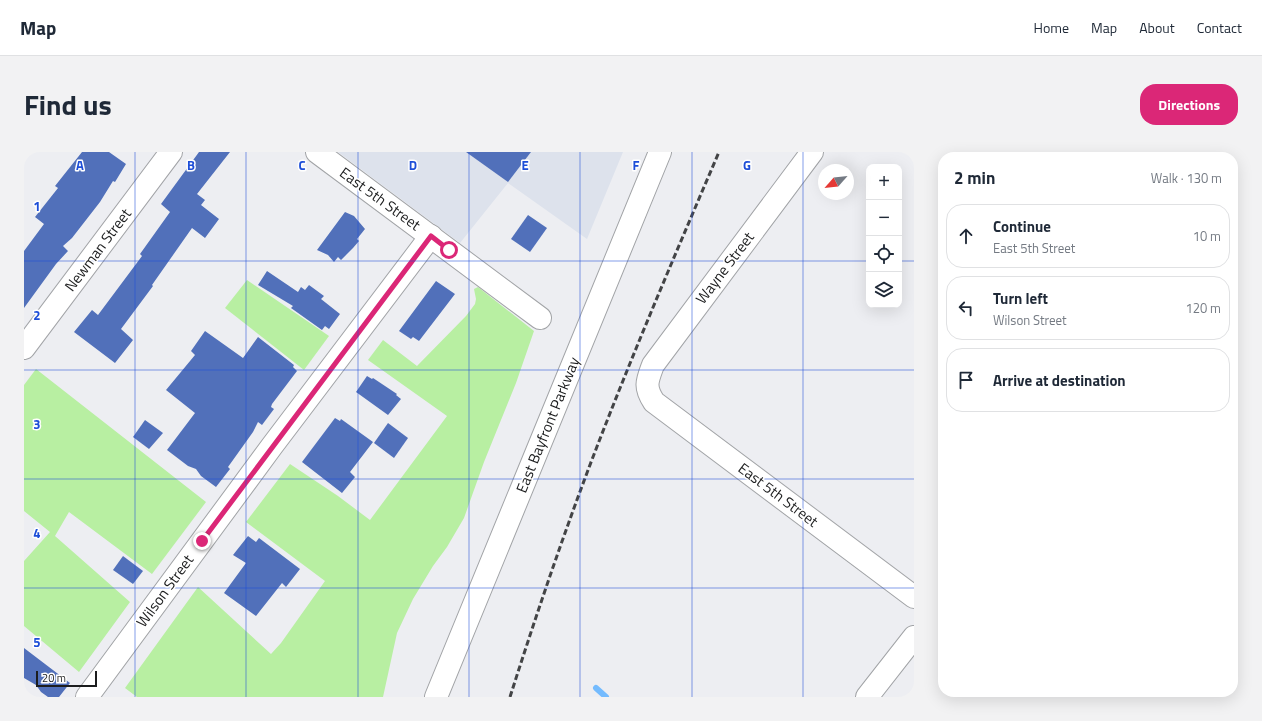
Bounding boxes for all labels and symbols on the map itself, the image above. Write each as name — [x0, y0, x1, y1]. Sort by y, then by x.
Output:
text: A — [76, 155, 84, 175]
text: B — [187, 155, 195, 175]
text: C — [298, 155, 306, 175]
text: D — [409, 155, 417, 175]
text: E — [521, 155, 529, 175]
text: F — [633, 155, 640, 175]
text: G — [743, 155, 751, 175]
street label: East 5th Street — [335, 161, 426, 236]
north arrow — [818, 164, 854, 200]
text: 1 — [33, 196, 41, 216]
street label: Newman Street — [59, 203, 137, 296]
street label: Wayne Street — [690, 226, 760, 309]
route start — [440, 241, 458, 259]
text: 2 — [33, 305, 41, 325]
street label: East Bayfront Parkway — [510, 354, 585, 496]
text: 3 — [33, 414, 41, 434]
street label: East 5th Street — [733, 457, 824, 533]
text: 4 — [33, 523, 41, 543]
route end — [193, 532, 211, 550]
street label: Wilson Street — [130, 549, 199, 632]
text: 5 — [33, 632, 41, 652]
scale bar — [36, 669, 97, 688]

